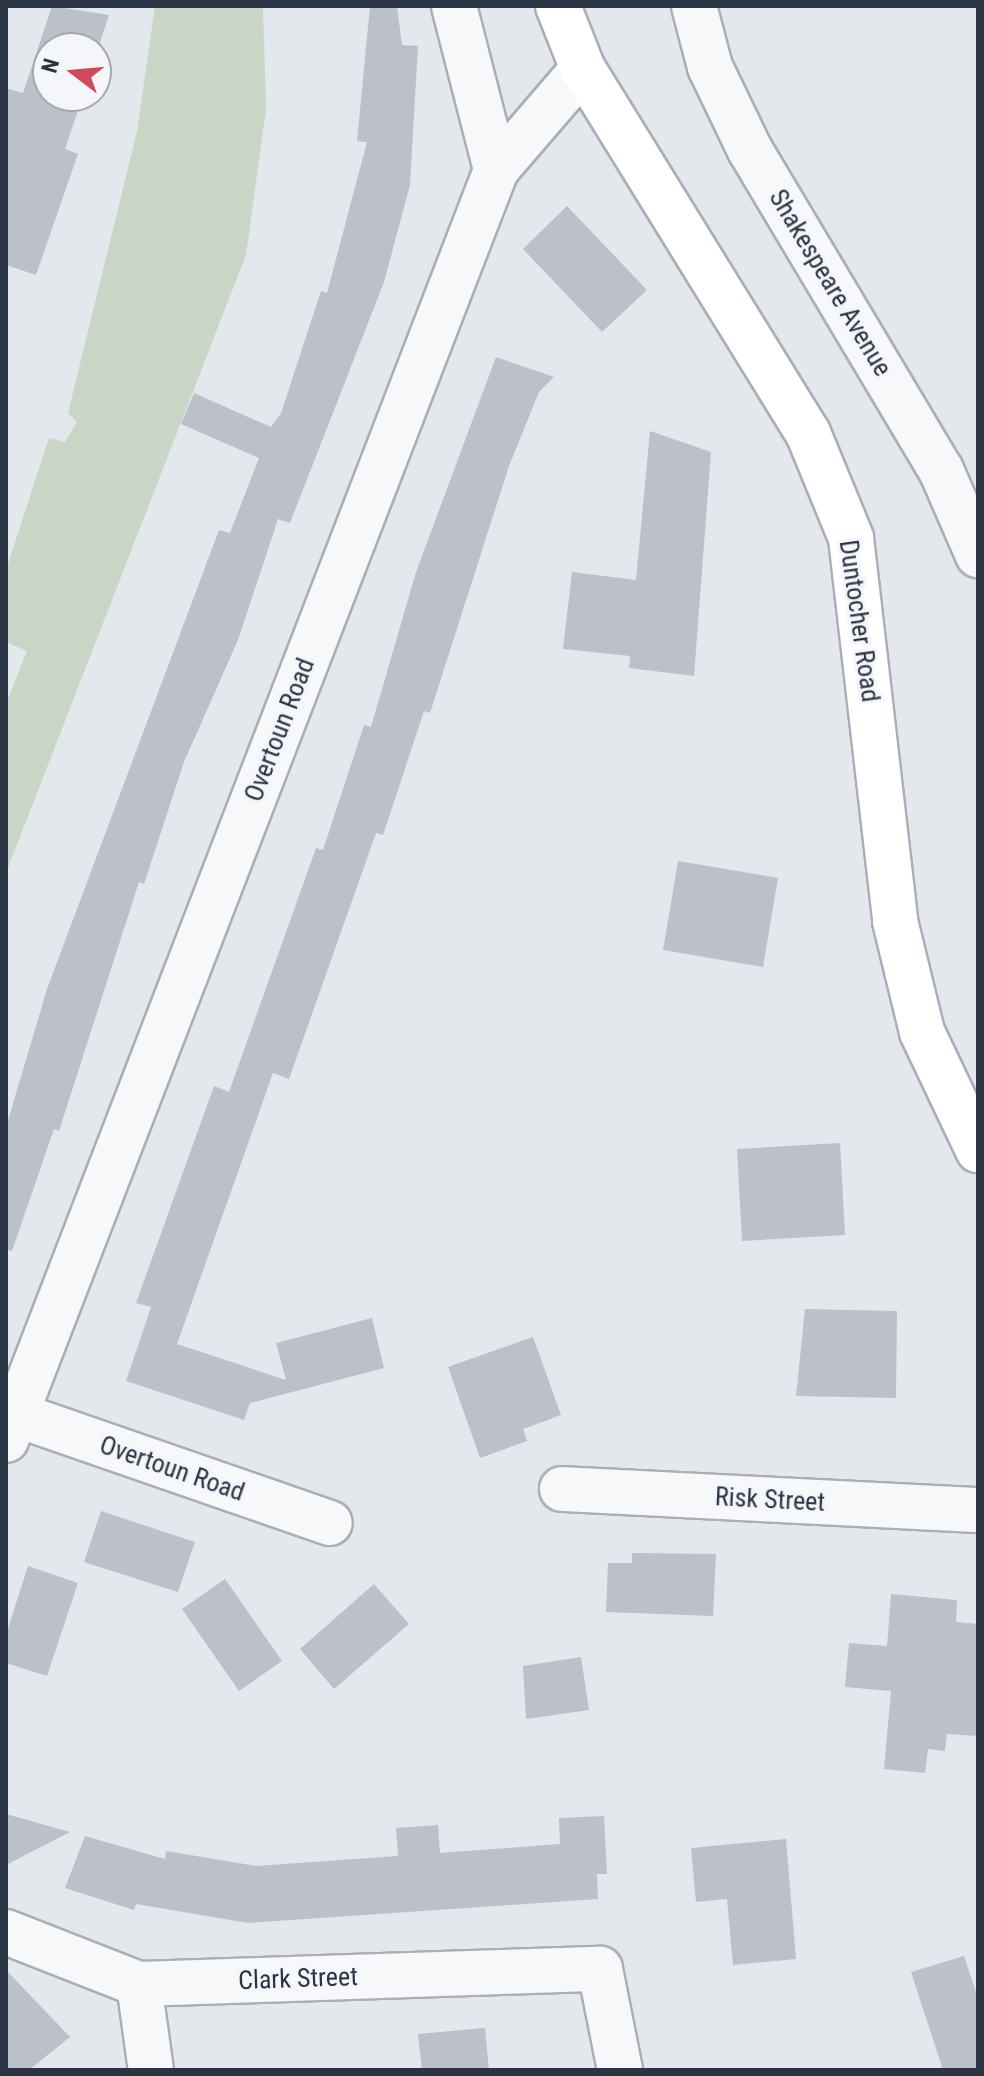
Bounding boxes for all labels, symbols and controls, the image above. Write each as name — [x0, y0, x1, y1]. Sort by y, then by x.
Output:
north arrow — [32, 32, 112, 112]
text: N — [36, 56, 64, 76]
street label: Shakespeare Avenue — [762, 184, 898, 382]
street label: Duntocher Road — [832, 538, 886, 704]
street label: Overtoun Road — [238, 654, 322, 806]
street label: Overtoun Road — [95, 1430, 249, 1508]
street label: Risk Street — [714, 1482, 826, 1518]
street label: Clark Street — [238, 1961, 358, 1997]

